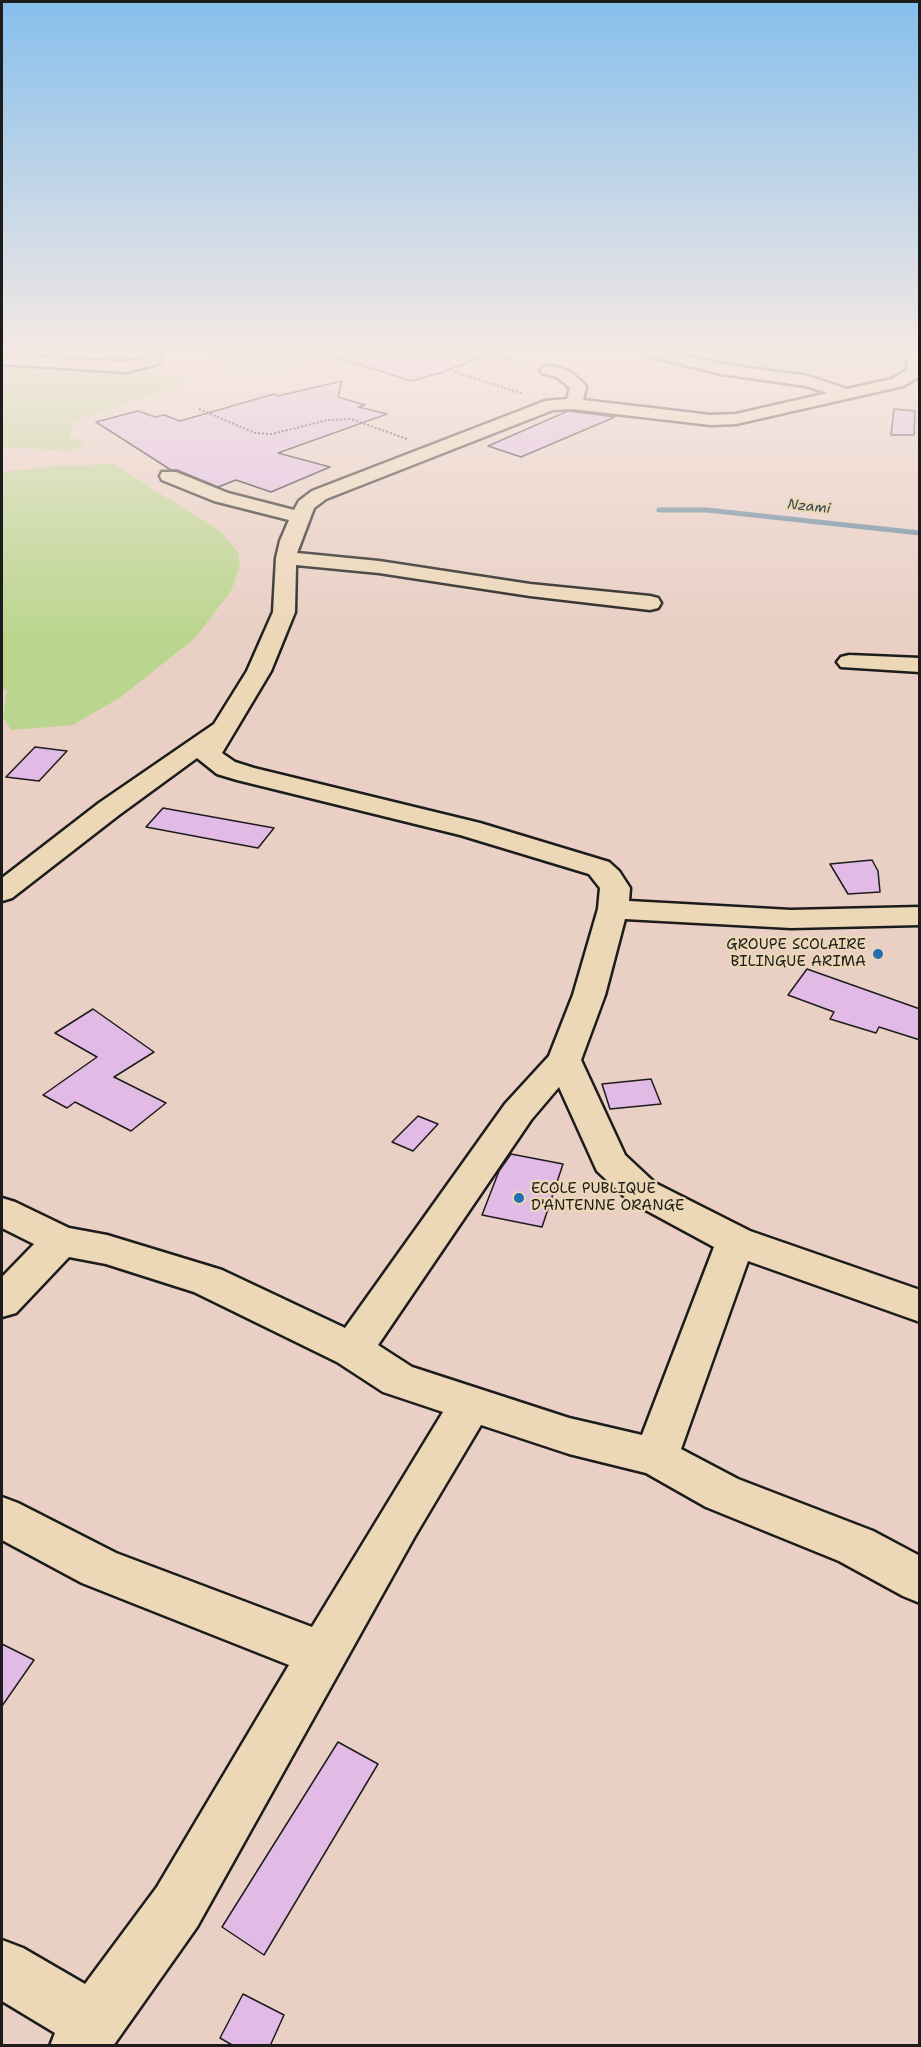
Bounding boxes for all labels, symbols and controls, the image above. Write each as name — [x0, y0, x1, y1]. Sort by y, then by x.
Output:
water label: Nzami — [787, 496, 831, 518]
place label: GROUPE SCOLAIRE BILINGUE ARIMA — [726, 936, 866, 971]
marker: GROUPE SCOLAIRE BILINGUE ARIMA — [871, 947, 885, 961]
place label: ECOLE PUBLIQUE D'ANTENNE ORANGE — [531, 1180, 684, 1215]
marker: ECOLE PUBLIQUE D'ANTENNE ORANGE — [512, 1191, 526, 1205]

